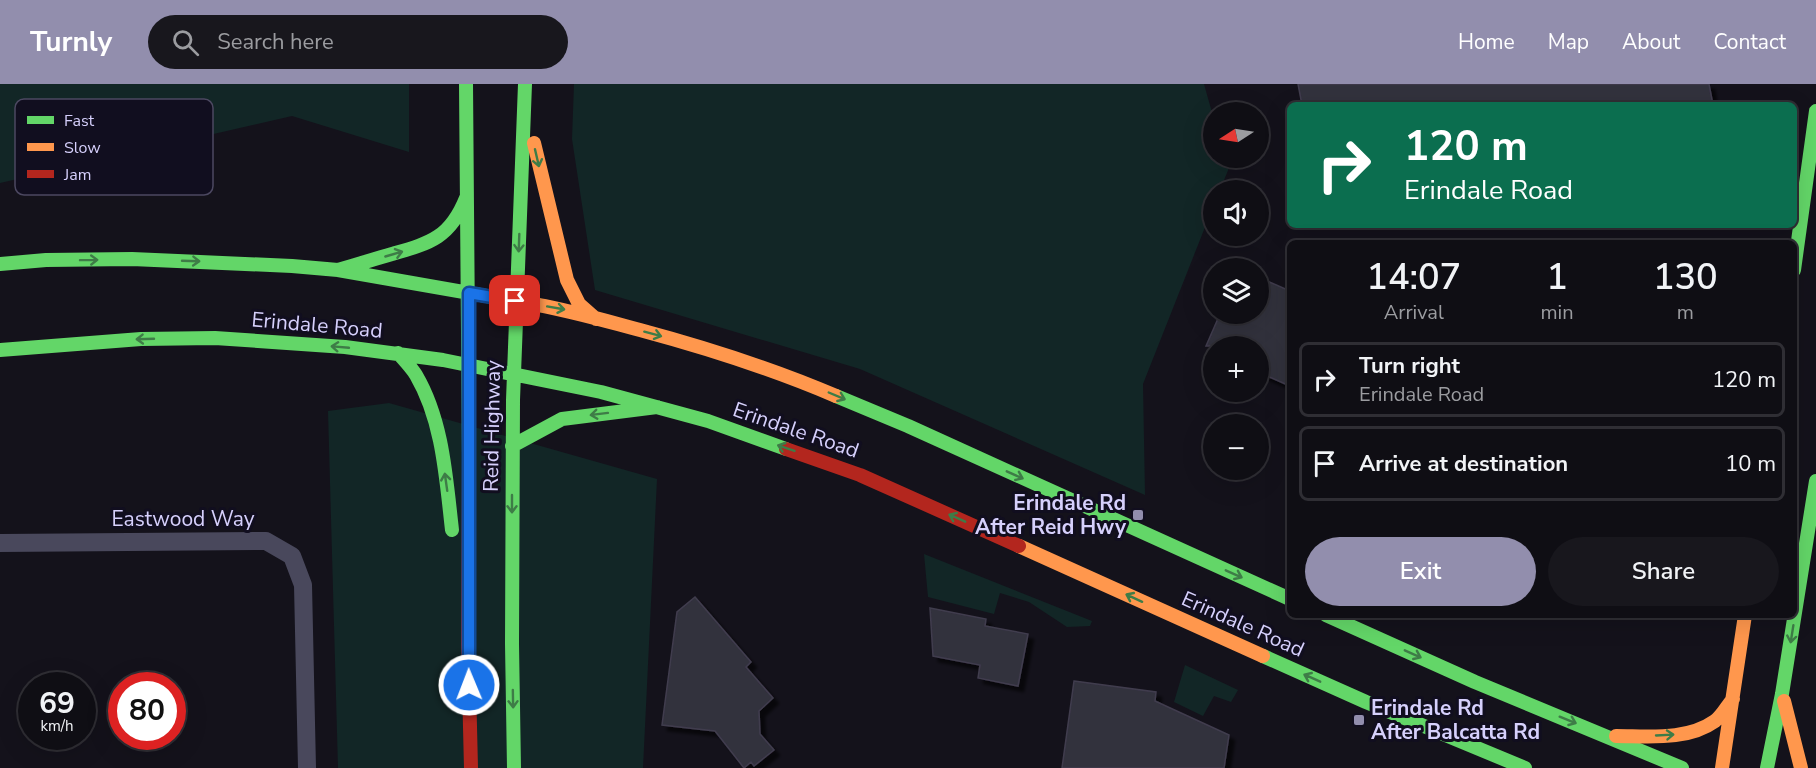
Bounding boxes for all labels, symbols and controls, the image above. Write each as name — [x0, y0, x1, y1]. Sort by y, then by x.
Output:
search box — [148, 15, 568, 69]
text: Turnly — [30, 23, 112, 61]
icon: search — [169, 26, 202, 59]
text: Search here — [217, 27, 334, 57]
text: Home — [1458, 28, 1515, 56]
text: Map — [1548, 28, 1589, 56]
text: About — [1622, 28, 1680, 56]
text: Contact — [1713, 28, 1786, 56]
legend — [15, 99, 213, 195]
north arrow — [1203, 102, 1269, 168]
map controls — [1203, 102, 1269, 480]
text: Fast — [64, 110, 95, 132]
text: 120 m — [1404, 118, 1528, 175]
icon: right — [1305, 126, 1383, 204]
text: Slow — [64, 137, 101, 159]
one-way arrow — [532, 148, 544, 167]
text: Jam — [63, 164, 91, 186]
text: Erindale Road — [1404, 172, 1573, 209]
button: sound — [1203, 180, 1269, 246]
one-way arrow — [514, 233, 525, 253]
one-way arrow — [384, 248, 403, 259]
text: 14:07 — [1366, 253, 1461, 302]
text: 1 — [1546, 253, 1568, 302]
text: 130 — [1653, 253, 1718, 302]
one-way arrow — [79, 254, 99, 265]
one-way arrow — [180, 255, 200, 266]
button: layers — [1203, 258, 1269, 324]
pin — [489, 275, 540, 326]
icon: arrive — [498, 284, 531, 317]
text: Arrival — [1384, 299, 1444, 326]
text: min — [1541, 299, 1574, 326]
text: m — [1677, 299, 1694, 326]
one-way arrow — [546, 303, 565, 314]
street label: Erindale Road — [250, 305, 384, 345]
one-way arrow — [643, 328, 662, 340]
one-way arrow — [136, 333, 156, 345]
button: + — [1203, 336, 1269, 402]
one-way arrow — [331, 341, 351, 352]
text: Turn right — [1359, 351, 1460, 381]
street label: Reid Highway — [477, 360, 507, 492]
icon: right — [1308, 363, 1341, 396]
text: 120 m — [1712, 365, 1776, 395]
text: Erindale Road — [1359, 381, 1484, 408]
one-way arrow — [827, 391, 846, 402]
street label: Erindale Road — [729, 395, 863, 465]
one-way arrow — [590, 409, 610, 420]
button: − — [1203, 414, 1269, 480]
one-way arrow — [777, 441, 796, 452]
icon: arrive — [1308, 447, 1341, 480]
text: Arrive at destination — [1359, 449, 1568, 479]
text: 10 m — [1725, 449, 1776, 479]
one-way arrow — [1006, 470, 1024, 481]
one-way arrow — [440, 472, 451, 492]
place label: Erindale Rd After Reid Hwy — [975, 489, 1127, 541]
one-way arrow — [506, 494, 518, 514]
street label: Eastwood Way — [112, 505, 255, 533]
marker: Erindale Rd After Reid Hwy — [1131, 508, 1145, 522]
one-way arrow — [948, 511, 966, 523]
button: Exit — [1305, 537, 1536, 606]
button: Share — [1548, 537, 1779, 606]
one-way arrow — [1225, 569, 1243, 581]
street label: Erindale Road — [1177, 584, 1309, 664]
one-way arrow — [1126, 592, 1144, 604]
one-way arrow — [1786, 623, 1797, 643]
one-way arrow — [1404, 649, 1422, 661]
position arrow — [437, 653, 501, 717]
speed limit sign: 80 — [108, 672, 186, 750]
one-way arrow — [1304, 672, 1322, 683]
text: 69 — [39, 683, 75, 724]
one-way arrow — [507, 689, 519, 709]
place label: Erindale Rd After Balcatta Rd — [1371, 694, 1540, 746]
marker: Erindale Rd After Balcatta Rd — [1352, 713, 1366, 727]
one-way arrow — [1558, 715, 1576, 726]
text: km/h — [40, 716, 74, 736]
one-way arrow — [1654, 729, 1674, 740]

